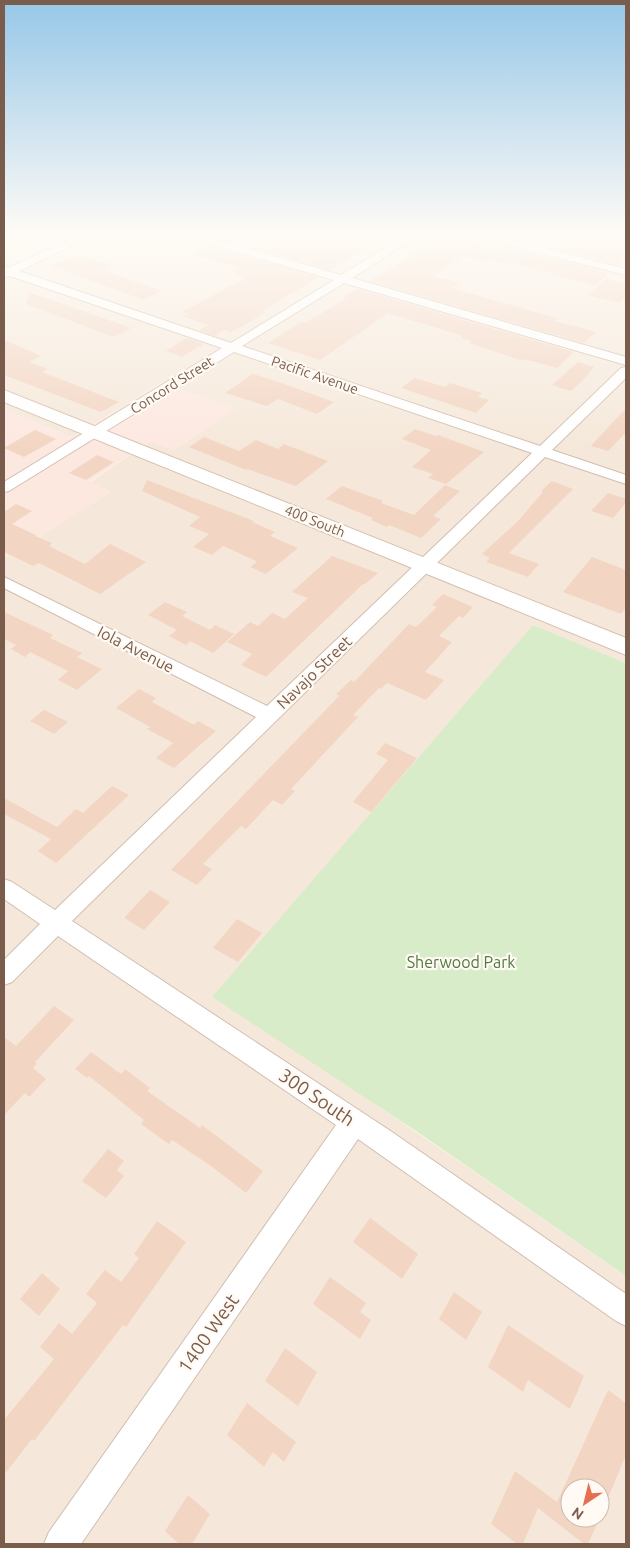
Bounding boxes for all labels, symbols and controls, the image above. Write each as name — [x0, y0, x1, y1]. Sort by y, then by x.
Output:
street label: Concord Street — [127, 353, 217, 417]
street label: Pacific Avenue — [269, 353, 361, 397]
street label: 400 South — [282, 502, 348, 540]
street label: Iola Avenue — [95, 622, 177, 676]
street label: Navajo Street — [273, 631, 356, 712]
park label: Sherwood Park — [407, 953, 515, 971]
street label: 300 South — [275, 1064, 359, 1130]
street label: 1400 West — [173, 1289, 243, 1376]
north arrow — [560, 1478, 610, 1528]
text: N — [569, 1504, 586, 1523]

